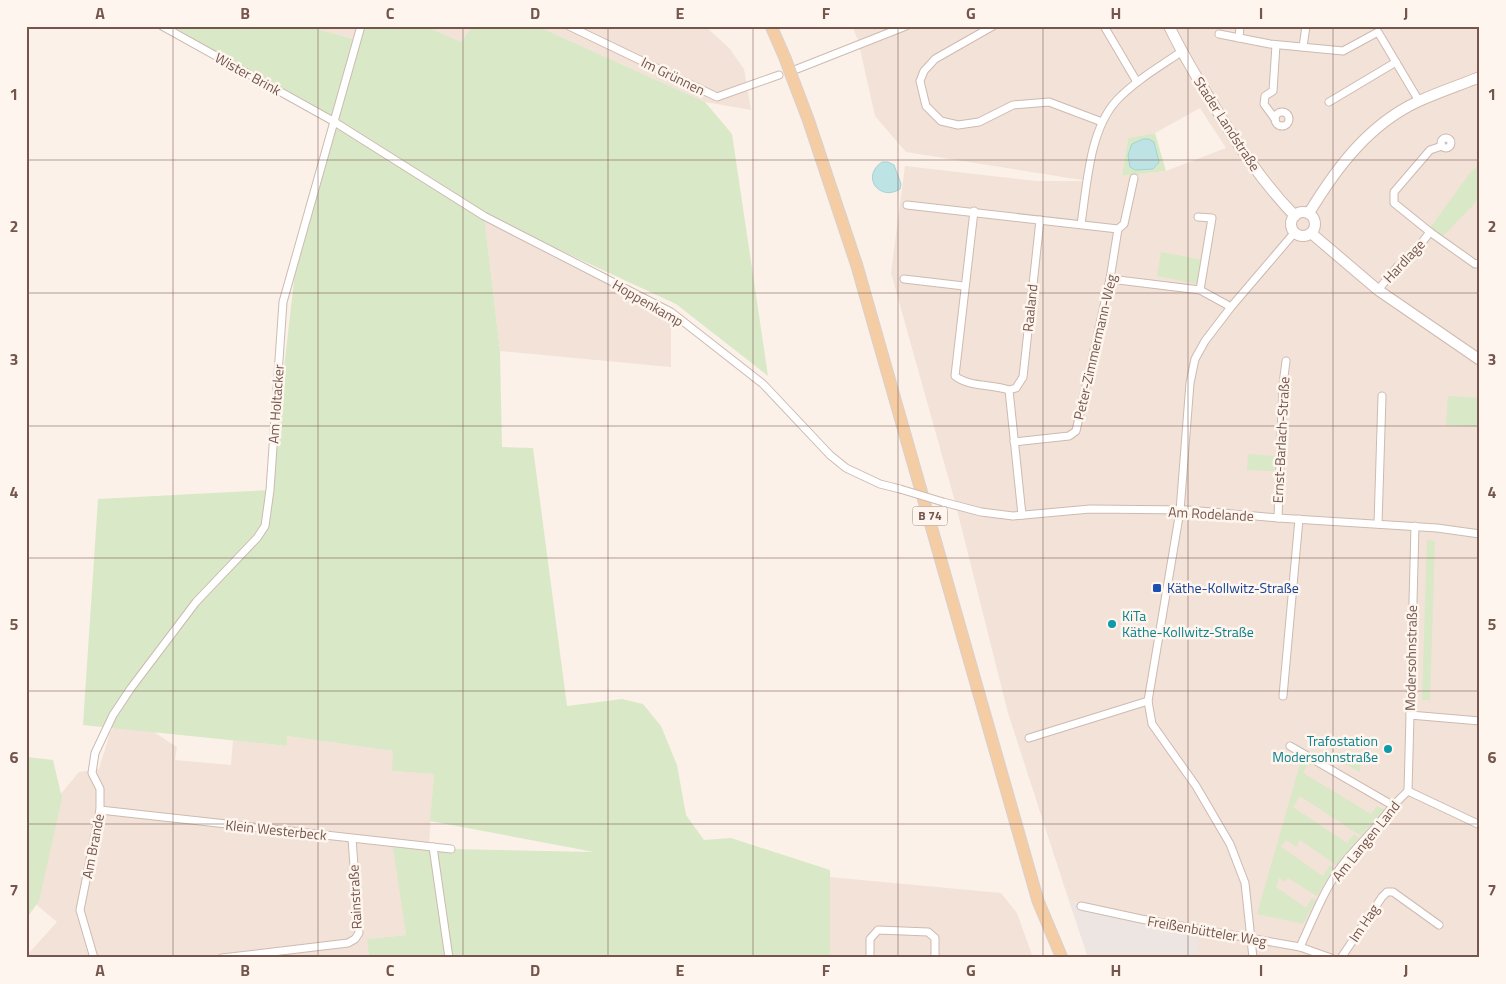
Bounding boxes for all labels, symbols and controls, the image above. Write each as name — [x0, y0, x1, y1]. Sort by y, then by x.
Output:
text: A — [95, 1, 105, 25]
text: B — [240, 1, 250, 25]
text: C — [386, 1, 395, 25]
text: D — [530, 1, 540, 25]
text: E — [676, 1, 685, 25]
text: F — [822, 1, 831, 25]
text: G — [966, 1, 976, 25]
text: H — [1111, 1, 1121, 25]
text: I — [1259, 1, 1263, 25]
text: J — [1404, 1, 1408, 25]
street label: Wister Brink — [211, 47, 285, 100]
street label: Im Grünnen — [638, 51, 709, 100]
street label: Stader Landstraße — [1189, 72, 1266, 175]
text: 1 — [10, 82, 18, 106]
text: 1 — [1488, 82, 1496, 106]
text: 2 — [10, 214, 18, 238]
text: 2 — [1488, 214, 1496, 238]
street label: Hardlage — [1378, 234, 1429, 287]
street label: Peter-Zimmermann-Weg — [1068, 272, 1122, 422]
street label: Hoppenkamp — [609, 274, 688, 331]
street label: Raaland — [1017, 283, 1042, 333]
text: 3 — [10, 347, 18, 371]
text: 3 — [1488, 347, 1496, 371]
street label: Am Holtacker — [262, 363, 289, 444]
street label: Ernst-Barlach-Straße — [1267, 376, 1294, 504]
text: 4 — [10, 480, 19, 504]
text: 4 — [1488, 480, 1497, 504]
street label: Am Rodelande — [1168, 501, 1254, 526]
road number: B 74 — [912, 506, 948, 526]
place label: Käthe-Kollwitz-Straße — [1167, 577, 1299, 598]
marker: Käthe-Kollwitz-Straße — [1151, 582, 1163, 594]
place label: KiTa Käthe-Kollwitz-Straße — [1122, 605, 1254, 642]
street label: Modersohnstraße — [1399, 605, 1422, 711]
text: 5 — [10, 612, 19, 636]
text: 5 — [1488, 612, 1497, 636]
marker: KiTa Käthe-Kollwitz-Straße — [1106, 618, 1118, 630]
place label: Trafostation Modersohnstraße — [1272, 730, 1378, 767]
marker: Trafostation Modersohnstraße — [1382, 743, 1394, 755]
text: 6 — [10, 745, 19, 769]
text: 6 — [1488, 745, 1497, 769]
street label: Am Langen Land — [1327, 796, 1405, 885]
street label: Am Brande — [76, 812, 109, 880]
street label: Klein Westerbeck — [224, 814, 328, 845]
street label: Rainstraße — [342, 864, 367, 930]
text: 7 — [10, 878, 18, 902]
text: 7 — [1488, 878, 1496, 902]
street label: Im Hag — [1343, 899, 1384, 946]
street label: Freißenbütteler Weg — [1146, 910, 1268, 951]
text: A — [95, 958, 105, 982]
text: B — [240, 958, 250, 982]
text: C — [386, 958, 395, 982]
text: D — [530, 958, 540, 982]
text: E — [676, 958, 685, 982]
text: F — [822, 958, 831, 982]
text: G — [966, 958, 976, 982]
text: H — [1111, 958, 1121, 982]
text: I — [1259, 958, 1263, 982]
text: J — [1404, 958, 1408, 982]

